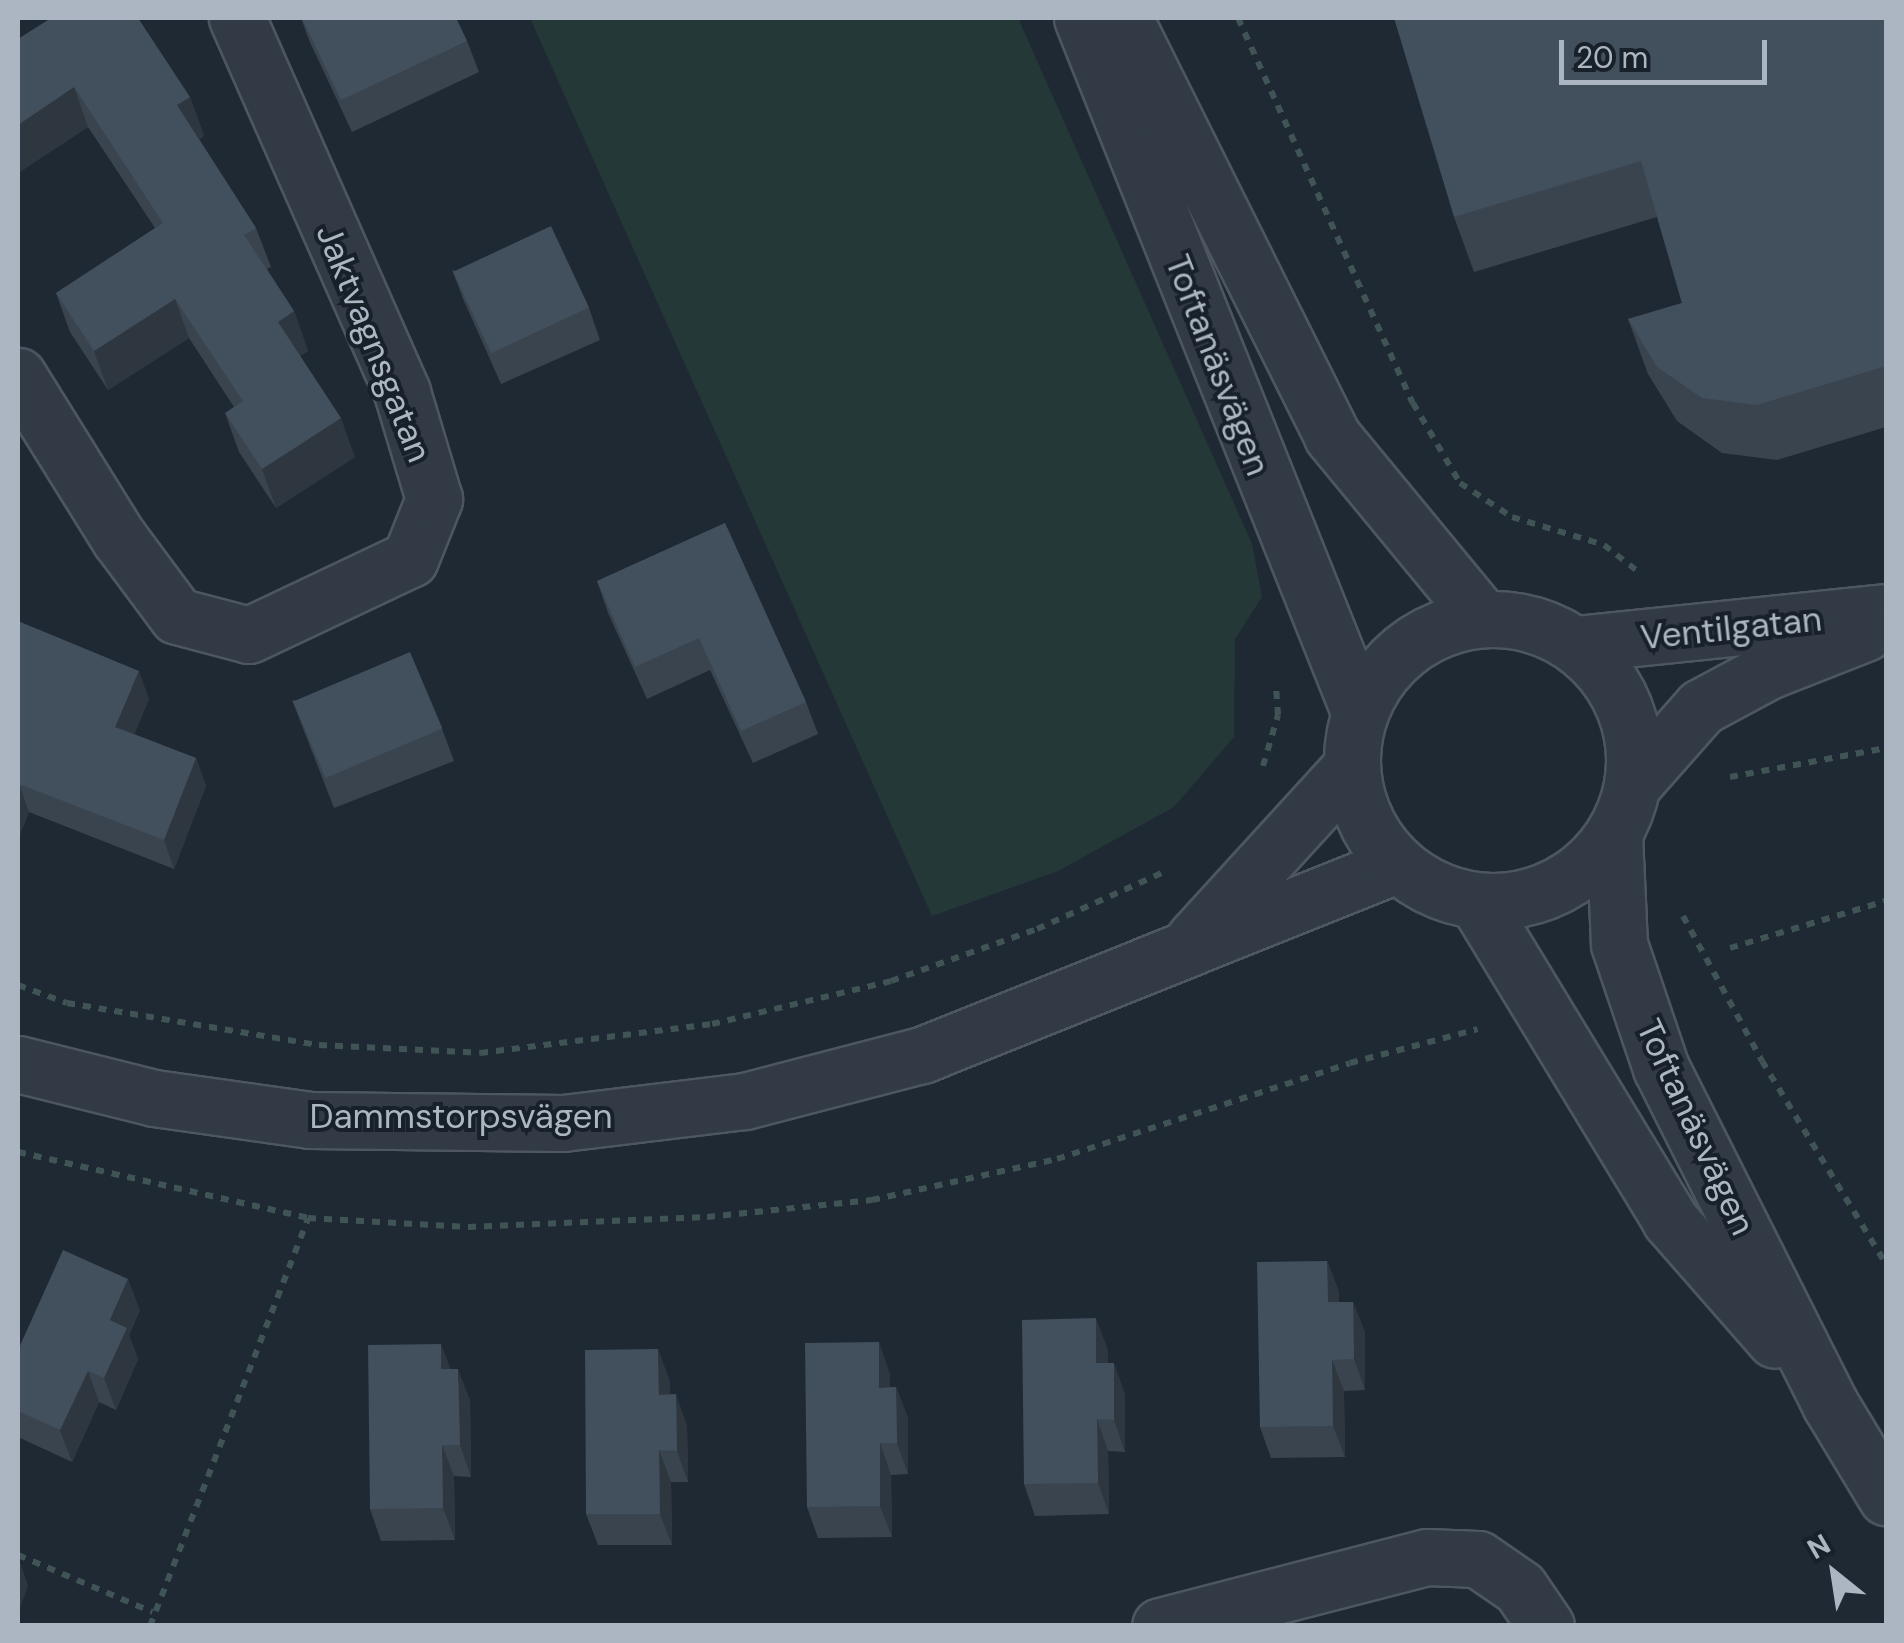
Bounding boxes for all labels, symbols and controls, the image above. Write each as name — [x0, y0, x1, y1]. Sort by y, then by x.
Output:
scale bar — [1564, 20, 1772, 82]
text: 20 m — [1576, 38, 1648, 77]
street label: Jaktvagnsgatan — [307, 218, 441, 468]
street label: Toftanäsvägen — [1157, 249, 1279, 481]
street label: Ventilgatan — [1638, 598, 1824, 658]
street label: Toftanäsvägen — [1628, 1013, 1764, 1241]
street label: Dammstorpsvägen — [309, 1095, 613, 1137]
north arrow — [1784, 1523, 1884, 1623]
text: N — [1801, 1525, 1837, 1568]

